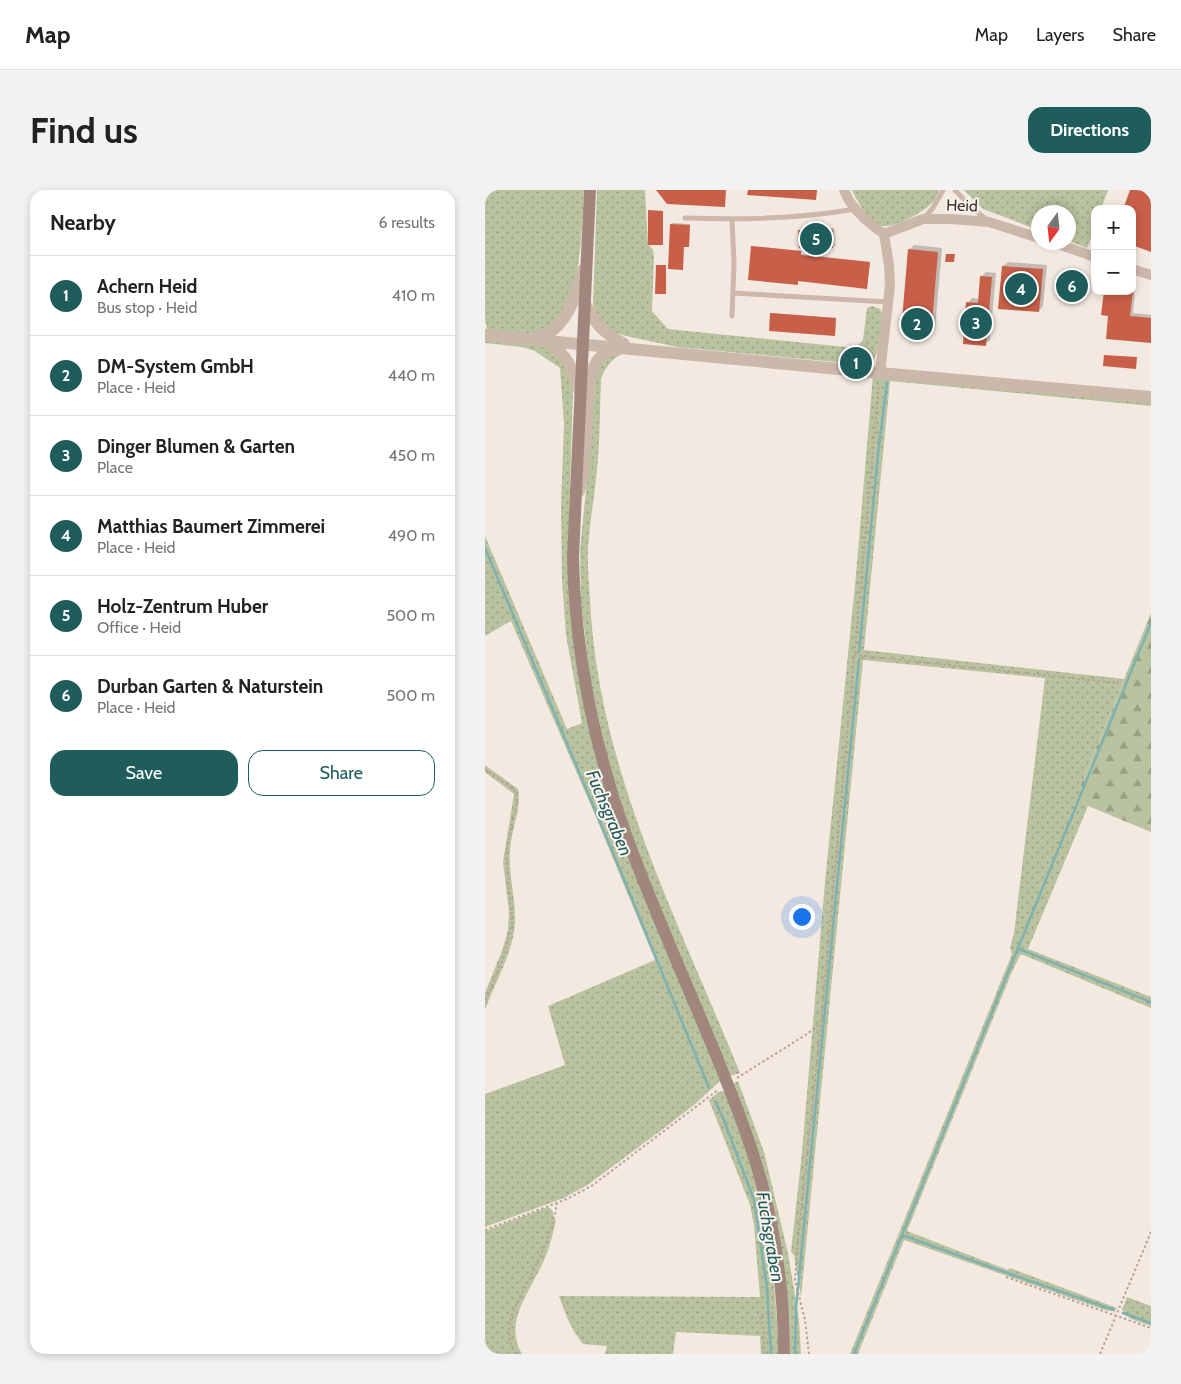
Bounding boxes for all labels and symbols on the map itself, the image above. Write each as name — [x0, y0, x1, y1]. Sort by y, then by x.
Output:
street label: Heid — [946, 195, 978, 216]
north arrow — [1031, 205, 1076, 250]
pin: 5 — [800, 220, 832, 258]
pin: 6 — [1056, 267, 1088, 305]
pin: 4 — [1005, 270, 1037, 308]
pin: 3 — [960, 304, 992, 342]
pin: 2 — [901, 305, 933, 343]
pin: 1 — [840, 344, 872, 382]
water label: Fuchsgraben — [581, 767, 637, 859]
your location — [789, 904, 815, 930]
water label: Fuchsgraben — [751, 1190, 789, 1284]

